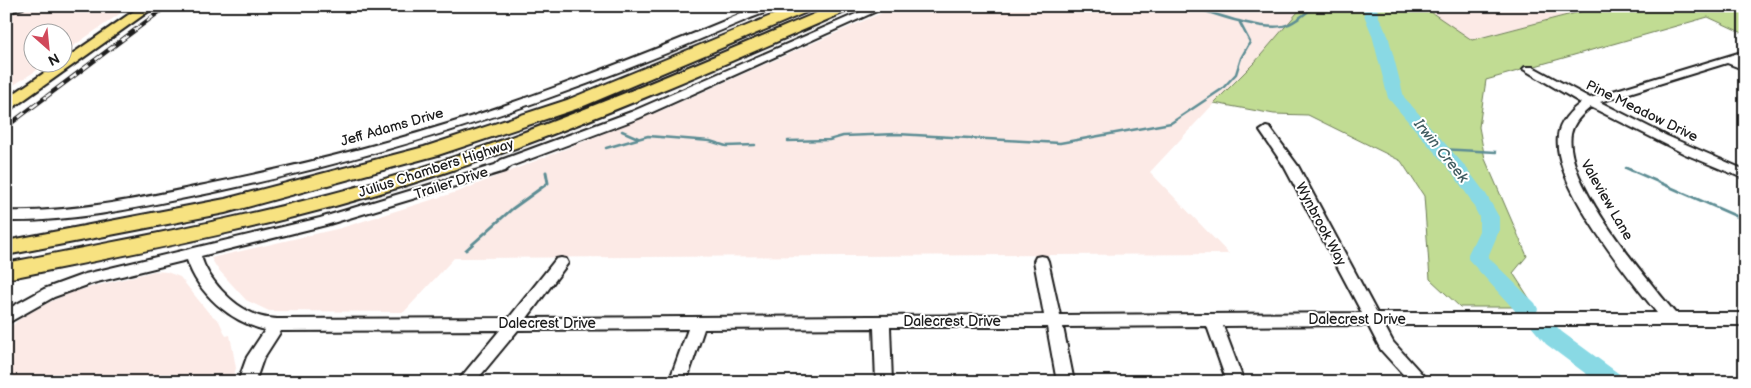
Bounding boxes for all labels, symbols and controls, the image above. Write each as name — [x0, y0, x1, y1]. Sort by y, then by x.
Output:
north arrow — [22, 22, 72, 72]
text: N — [45, 49, 62, 69]
street label: Pine Meadow Drive — [1583, 77, 1701, 145]
street label: Jeff Adams Drive — [339, 104, 445, 150]
water label: Irwin Creek — [1409, 114, 1473, 187]
street label: Julius Chambers Highway — [356, 135, 516, 201]
street label: Valeview Lane — [1577, 157, 1637, 243]
street label: Trailer Drive — [412, 163, 490, 203]
street label: Wynbrook Way — [1292, 179, 1350, 269]
street label: Dalecrest Drive — [1308, 311, 1406, 328]
street label: Dalecrest Drive — [903, 313, 1001, 330]
street label: Dalecrest Drive — [498, 315, 596, 332]

